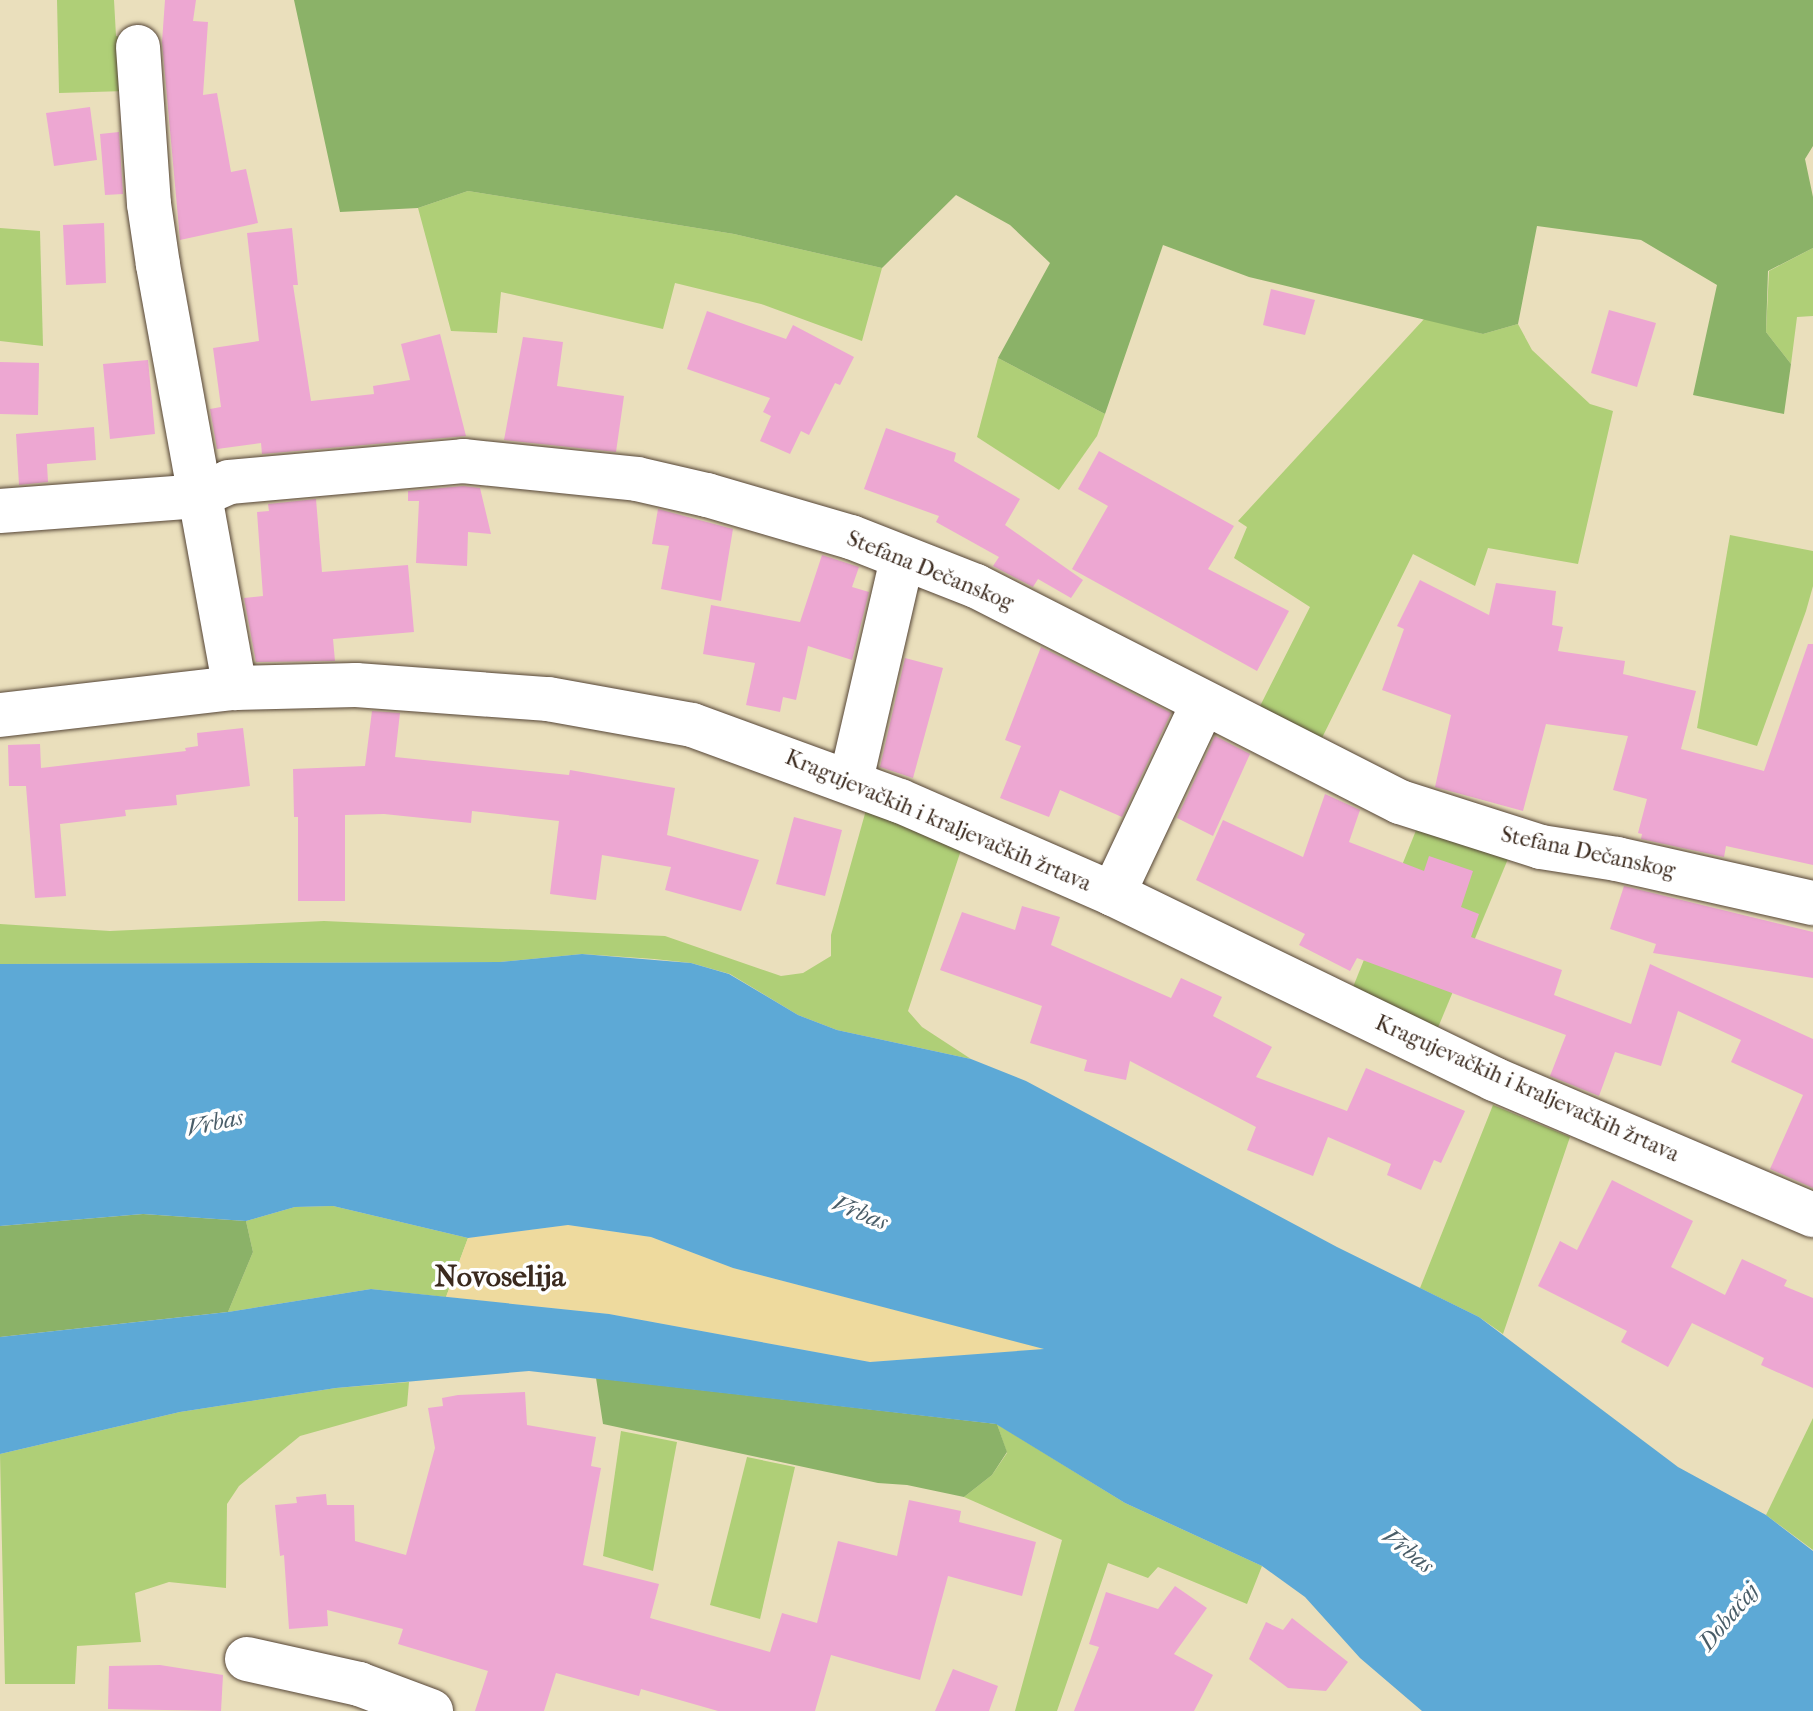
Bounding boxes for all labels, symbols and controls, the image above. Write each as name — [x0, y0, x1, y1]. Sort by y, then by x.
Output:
street label: Stefana Dečanskog — [843, 526, 1017, 616]
street label: Kragujevačkih i kraljevačkih žrtava — [781, 744, 1095, 898]
street label: Stefana Dečanskog — [1498, 822, 1678, 884]
street label: Kragujevačkih i kraljevačkih žrtava — [1371, 1010, 1683, 1168]
water label: Vrbas — [184, 1103, 246, 1143]
water label: Vrbas — [828, 1189, 892, 1237]
district label: Novoselija — [435, 1259, 565, 1295]
water label: Vrbas — [1377, 1522, 1439, 1580]
water label: Dobačaj — [1693, 1578, 1765, 1656]

